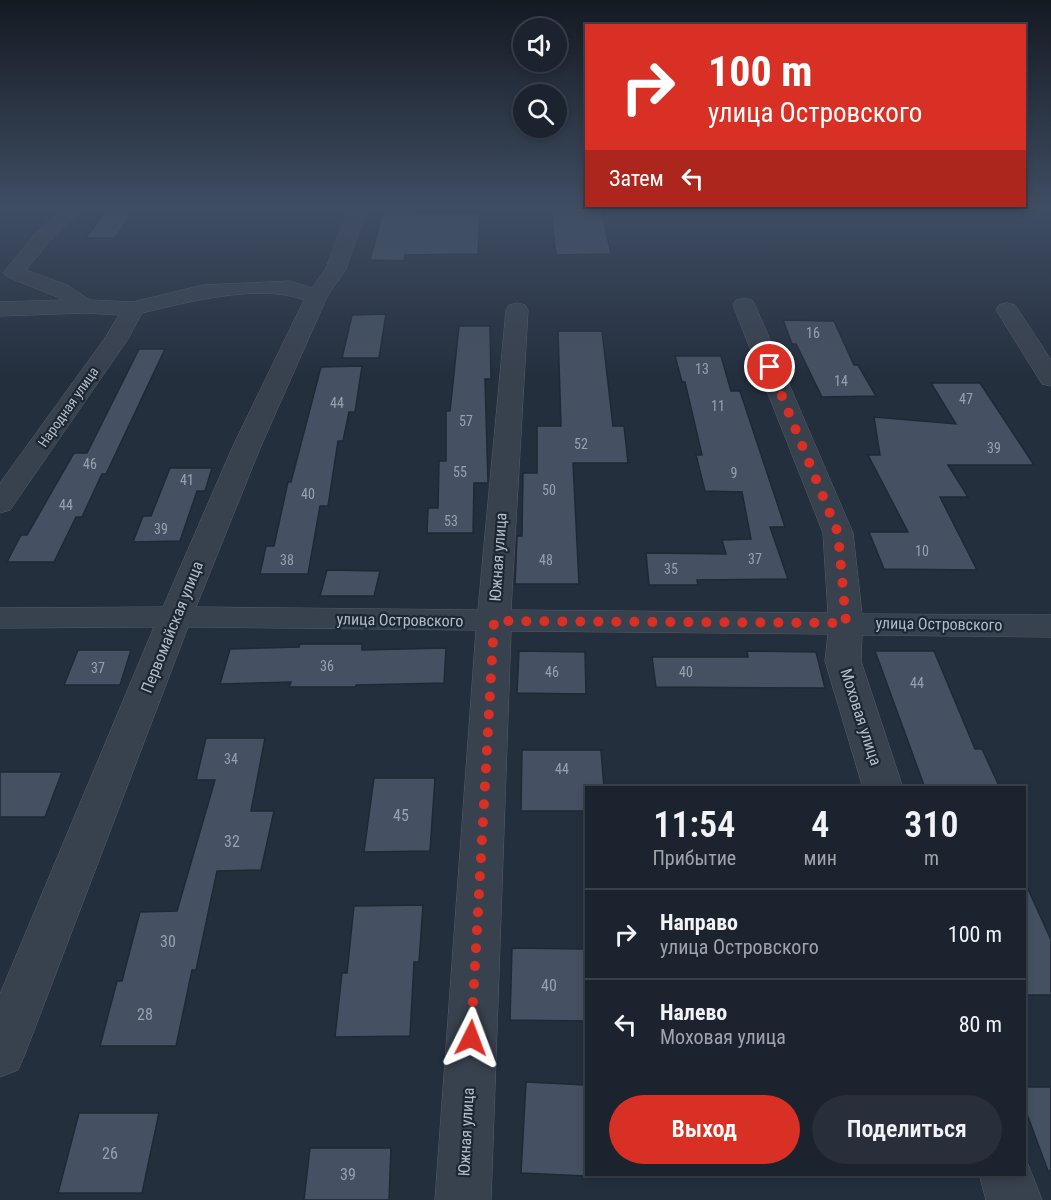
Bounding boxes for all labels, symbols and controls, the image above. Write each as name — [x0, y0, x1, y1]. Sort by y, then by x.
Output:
map controls — [513, 18, 567, 138]
button: sound — [513, 18, 567, 72]
text: 100 m — [708, 47, 813, 96]
icon: right — [609, 48, 687, 126]
button: search — [513, 84, 567, 138]
text: улица Островского — [708, 97, 922, 129]
icon: left — [676, 162, 709, 195]
text: Затем — [609, 166, 664, 191]
house number: 16 — [806, 325, 820, 341]
pin — [744, 341, 795, 392]
icon: arrive — [753, 350, 786, 383]
house number: 13 — [695, 361, 709, 377]
street label: Народная улица — [34, 364, 102, 450]
house number: 14 — [834, 373, 848, 389]
house number: 47 — [959, 391, 973, 407]
house number: 44 — [330, 395, 344, 411]
house number: 11 — [711, 398, 725, 414]
house number: 57 — [459, 413, 473, 429]
house number: 52 — [574, 436, 588, 452]
house number: 39 — [987, 440, 1001, 456]
house number: 46 — [83, 456, 97, 472]
house number: 55 — [453, 464, 467, 480]
house number: 9 — [731, 465, 737, 481]
house number: 41 — [180, 472, 194, 488]
house number: 50 — [542, 482, 556, 498]
house number: 40 — [301, 486, 315, 502]
house number: 44 — [59, 497, 73, 513]
street label: Южная улица — [485, 512, 511, 602]
house number: 53 — [444, 513, 458, 529]
house number: 39 — [154, 521, 168, 537]
house number: 10 — [915, 543, 929, 559]
house number: 37 — [748, 551, 762, 567]
house number: 38 — [280, 552, 294, 568]
house number: 48 — [539, 552, 553, 568]
street label: Первомайская улица — [137, 558, 207, 696]
house number: 35 — [664, 561, 678, 577]
street label: улица Островского — [336, 609, 464, 631]
street label: улица Островского — [875, 613, 1003, 635]
house number: 36 — [320, 658, 334, 674]
house number: 37 — [91, 660, 105, 676]
house number: 46 — [545, 664, 559, 680]
house number: 40 — [679, 664, 693, 680]
street label: Моховая улица — [836, 666, 886, 768]
house number: 44 — [910, 675, 924, 691]
house number: 34 — [224, 751, 238, 767]
house number: 44 — [555, 761, 569, 777]
text: 11:54 — [653, 804, 735, 846]
text: 4 — [811, 804, 829, 846]
text: 310 — [904, 804, 959, 846]
house number: 45 — [393, 806, 409, 825]
house number: 32 — [224, 832, 240, 851]
text: Прибытие — [652, 846, 736, 870]
text: мин — [804, 846, 837, 870]
text: m — [924, 846, 939, 870]
text: Направо — [660, 910, 738, 935]
icon: right — [609, 918, 642, 951]
text: 100 m — [948, 922, 1002, 947]
house number: 30 — [160, 932, 176, 951]
text: улица Островского — [660, 935, 819, 959]
house number: 40 — [541, 976, 557, 995]
text: Налево — [660, 1000, 727, 1025]
house number: 28 — [137, 1005, 153, 1024]
position arrow — [439, 1006, 503, 1070]
icon: left — [609, 1008, 642, 1041]
text: 80 m — [959, 1012, 1002, 1037]
text: Моховая улица — [660, 1025, 786, 1049]
street label: Южная улица — [454, 1087, 478, 1177]
button: Выход — [609, 1095, 800, 1164]
button: Поделиться — [812, 1095, 1002, 1164]
house number: 26 — [102, 1144, 118, 1163]
house number: 39 — [340, 1165, 356, 1184]

